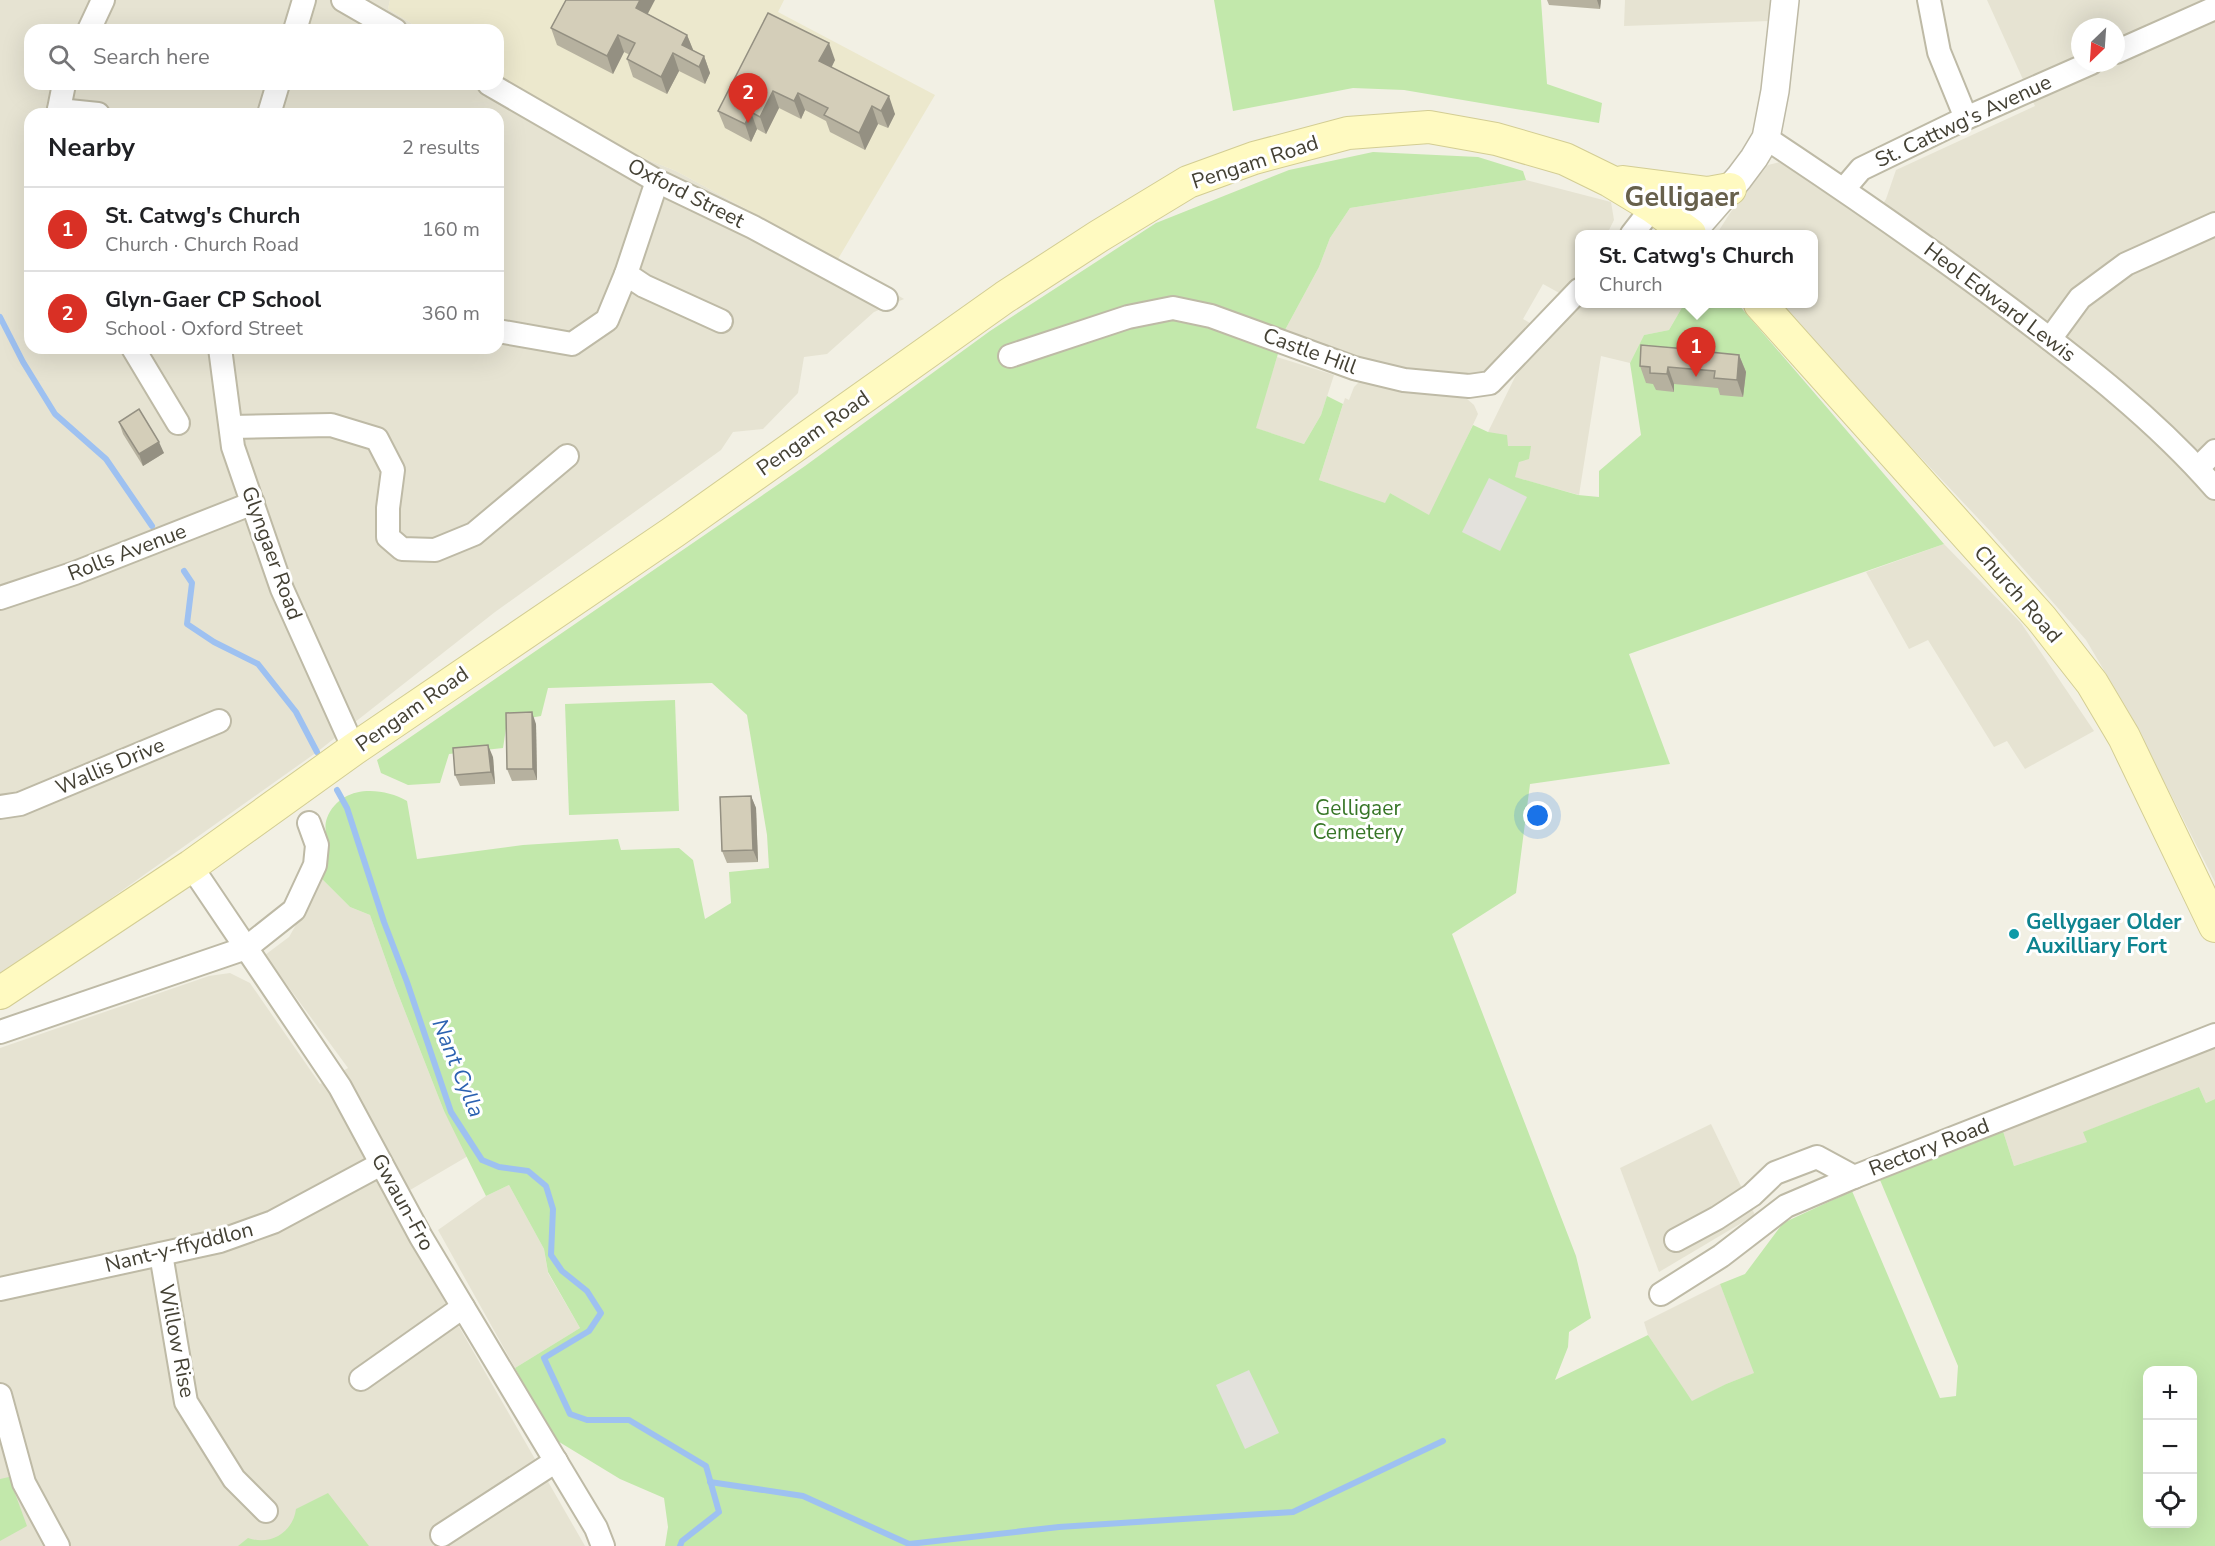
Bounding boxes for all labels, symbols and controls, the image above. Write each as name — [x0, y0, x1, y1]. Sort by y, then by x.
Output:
north arrow — [2071, 18, 2125, 72]
search box — [24, 24, 504, 90]
icon: search — [45, 41, 78, 74]
text: Search here — [93, 42, 210, 72]
street label: St. Cattwg's Avenue — [1870, 68, 2056, 174]
pin: 2 — [728, 74, 768, 123]
street label: Pengam Road — [1188, 128, 1322, 196]
text: Nearby — [48, 130, 135, 165]
text: 2 results — [402, 134, 480, 161]
street label: Oxford Street — [623, 152, 750, 235]
district label: Gelligaer — [1625, 179, 1740, 216]
text: St. Catwg's Church — [105, 201, 300, 231]
text: 1 — [62, 216, 74, 243]
text: 160 m — [422, 216, 480, 243]
popup — [1575, 230, 1818, 308]
text: Church · Church Road — [105, 231, 299, 258]
street label: Heol Edward Lewis — [1918, 236, 2082, 368]
text: St. Catwg's Church — [1599, 241, 1794, 271]
text: Church — [1599, 271, 1663, 298]
text: Glyn-Gaer CP School — [105, 285, 321, 315]
text: 2 — [62, 300, 74, 327]
text: 360 m — [422, 300, 480, 327]
text: School · Oxford Street — [105, 315, 303, 342]
street label: Castle Hill — [1259, 321, 1362, 381]
pin: 1 — [1676, 328, 1716, 377]
street label: Pengam Road — [751, 384, 875, 482]
street label: Glyngaer Road — [235, 482, 309, 624]
street label: Rolls Avenue — [64, 517, 190, 587]
street label: Church Road — [1968, 539, 2068, 649]
street label: Pengam Road — [350, 660, 474, 758]
street label: Wallis Drive — [51, 731, 169, 801]
park label: Gelligaer Cemetery — [1312, 794, 1404, 846]
your location — [1523, 801, 1552, 830]
place label: Gellygaer Older Auxilliary Fort — [2026, 908, 2182, 960]
marker: Gellygaer Older Auxilliary Fort — [2007, 927, 2021, 941]
water label: Nant Cylla — [425, 1014, 491, 1122]
street label: Rectory Road — [1865, 1111, 1993, 1183]
street label: Gwaun-Fro — [365, 1149, 441, 1255]
street label: Nant-y-ffyddlon — [102, 1215, 256, 1279]
street label: Willow Rise — [152, 1282, 202, 1400]
map controls — [2143, 1366, 2197, 1528]
button: + — [2143, 1366, 2197, 1420]
button: − — [2143, 1420, 2197, 1474]
button: locate — [2143, 1474, 2197, 1528]

